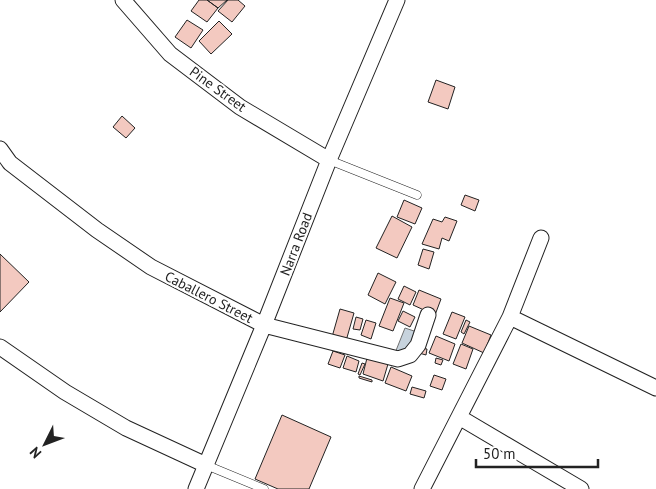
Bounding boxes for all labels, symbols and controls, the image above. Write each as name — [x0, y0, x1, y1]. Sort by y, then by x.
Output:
street label: Pine Street — [186, 62, 250, 116]
street label: Narra Road — [276, 210, 316, 278]
street label: Caballero Street — [162, 267, 256, 327]
north arrow — [20, 419, 70, 469]
scale bar — [476, 436, 598, 468]
text: N — [26, 443, 45, 462]
text: 50 m — [483, 444, 516, 463]

